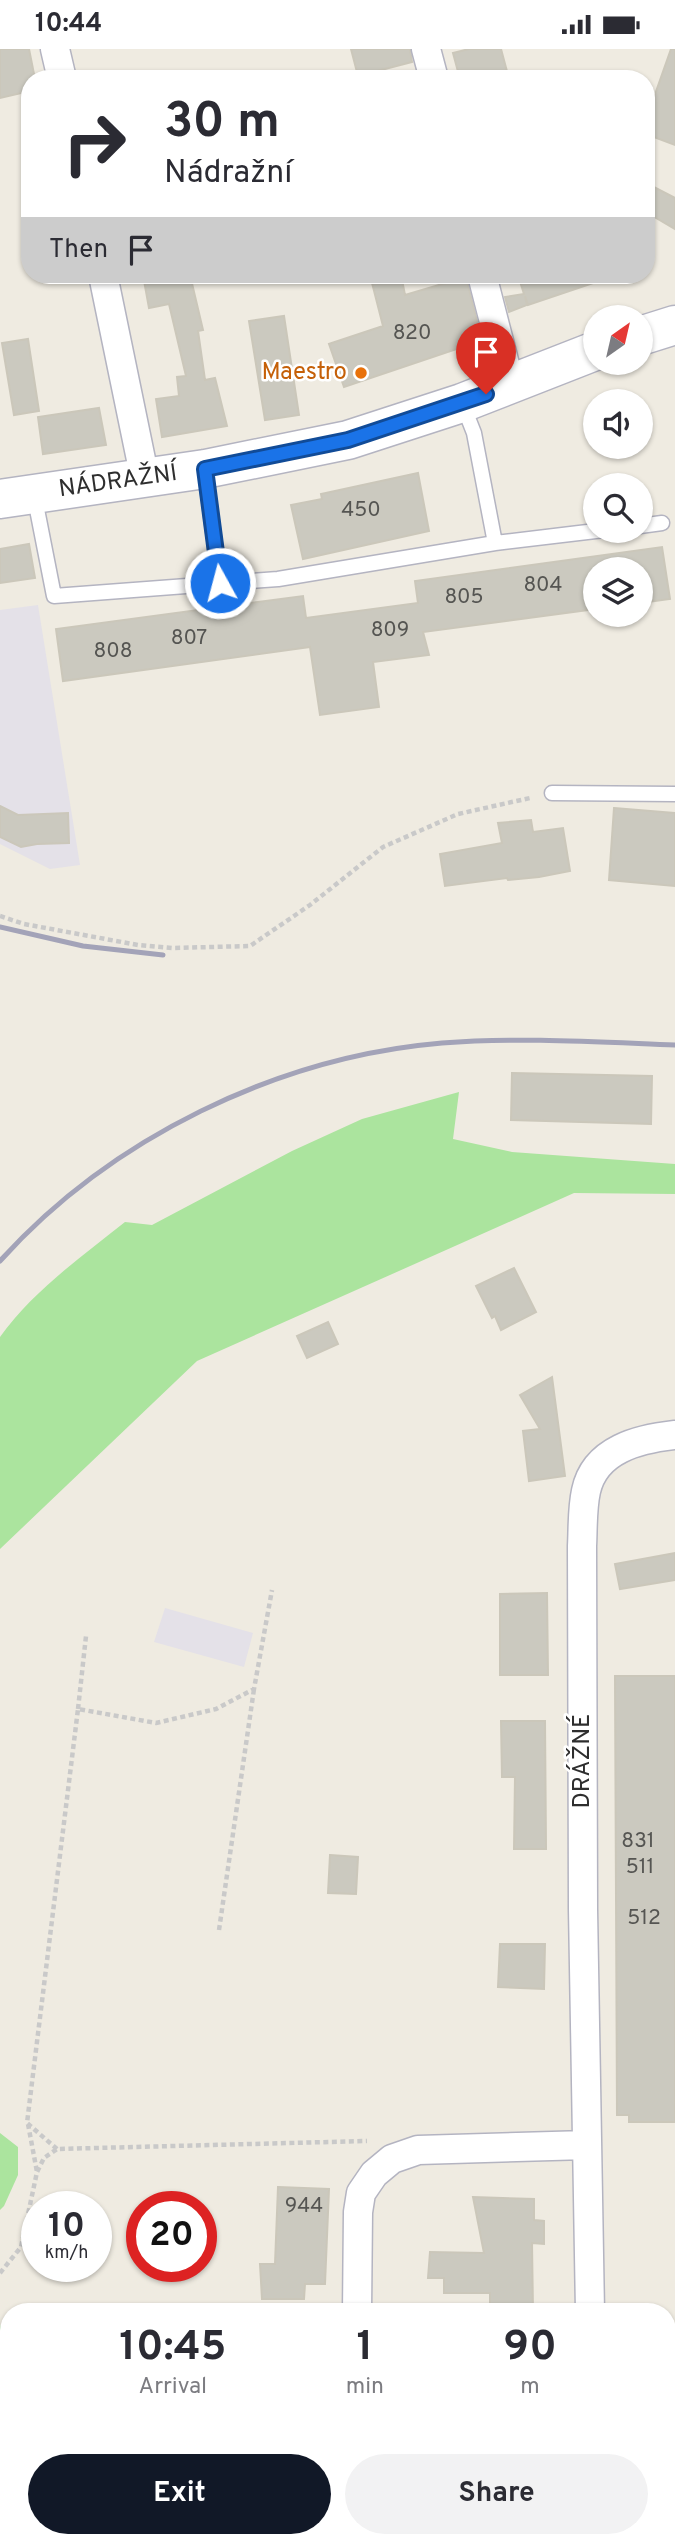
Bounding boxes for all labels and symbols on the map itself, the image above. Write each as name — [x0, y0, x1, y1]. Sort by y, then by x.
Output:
north arrow — [583, 305, 653, 375]
house number: 820 — [393, 320, 431, 347]
pin — [456, 322, 516, 394]
place label: Maestro — [262, 358, 347, 388]
marker: Maestro — [353, 365, 369, 381]
street label: NÁDRAŽNÍ — [56, 457, 181, 505]
house number: 450 — [341, 497, 381, 524]
position arrow — [183, 546, 257, 620]
house number: 804 — [523, 572, 563, 599]
house number: 805 — [444, 584, 484, 611]
house number: 809 — [371, 617, 409, 644]
house number: 807 — [171, 625, 207, 652]
house number: 808 — [94, 638, 132, 665]
street label: DRÁŽNÉ — [566, 1714, 598, 1808]
house number: 831 — [621, 1828, 655, 1855]
house number: 511 — [626, 1854, 654, 1881]
house number: 512 — [627, 1905, 661, 1932]
speed limit sign: 20 — [126, 2191, 217, 2282]
house number: 944 — [285, 2193, 323, 2220]

